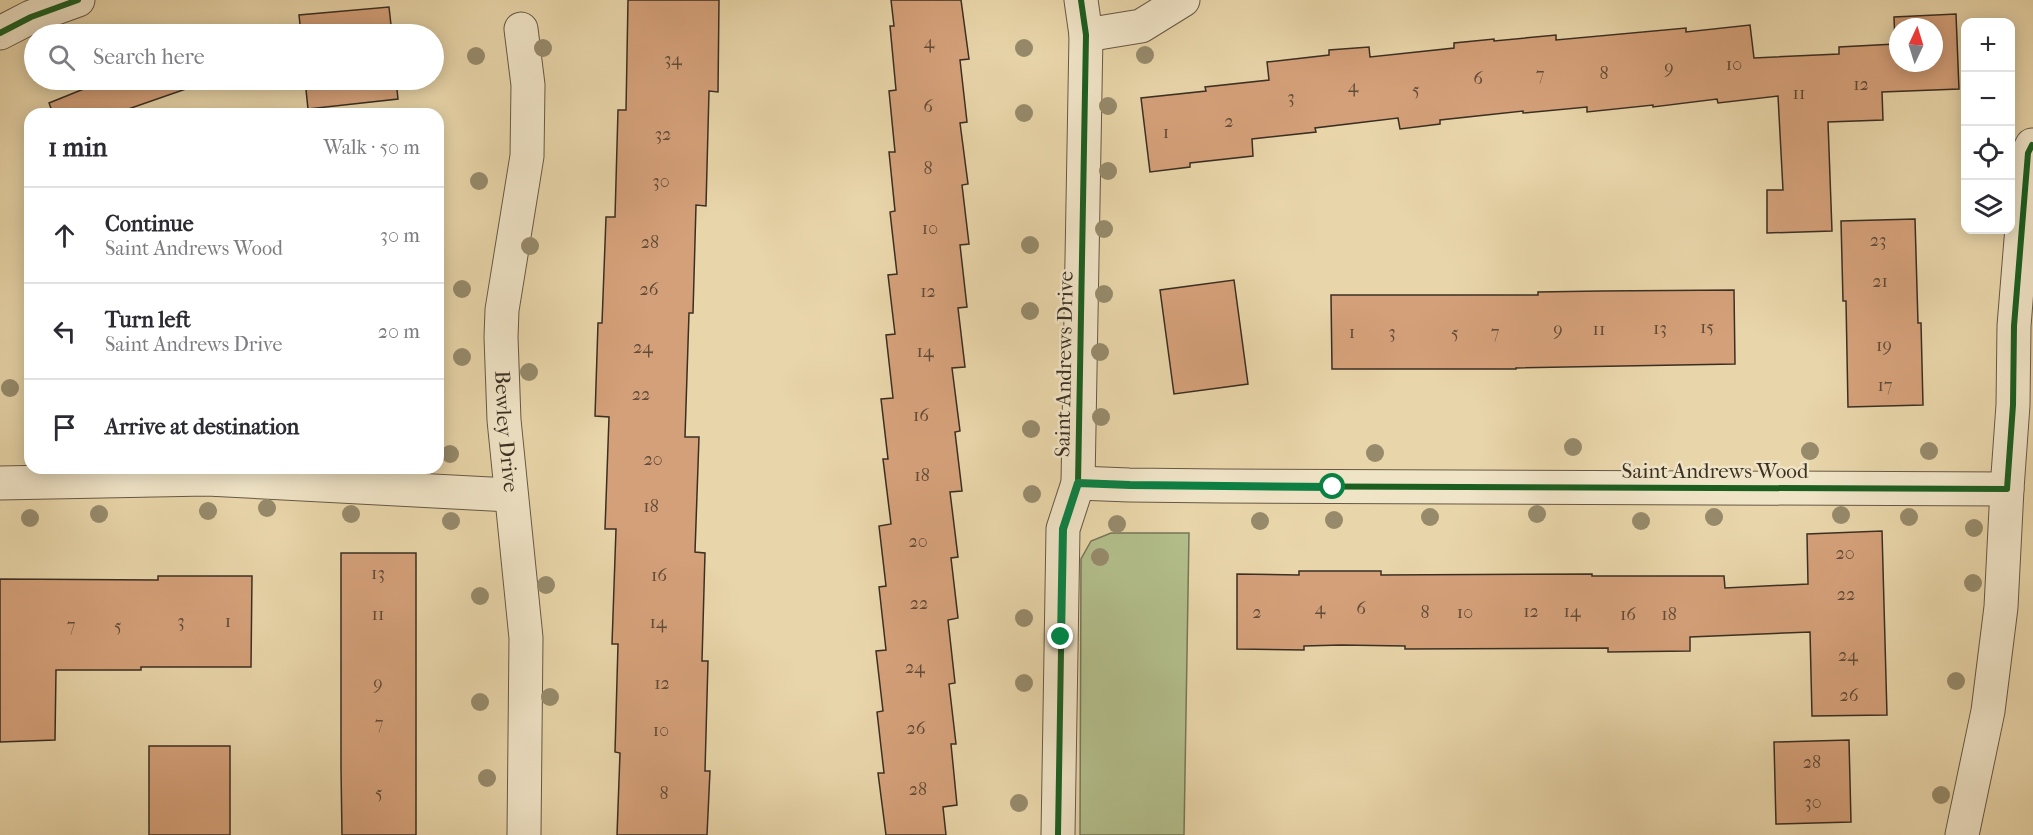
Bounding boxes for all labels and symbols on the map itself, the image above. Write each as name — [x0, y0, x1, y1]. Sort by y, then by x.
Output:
north arrow — [1889, 18, 1943, 72]
house number: 4 — [924, 32, 935, 53]
house number: 34 — [664, 49, 682, 70]
house number: 10 — [1726, 54, 1742, 75]
house number: 9 — [1664, 57, 1674, 78]
house number: 8 — [1599, 63, 1609, 84]
house number: 7 — [1536, 64, 1545, 85]
house number: 6 — [1473, 68, 1483, 89]
house number: 12 — [1853, 74, 1869, 95]
house number: 4 — [1348, 76, 1359, 97]
house number: 5 — [1412, 80, 1420, 101]
house number: 11 — [1793, 83, 1805, 104]
house number: 3 — [1287, 87, 1295, 108]
house number: 6 — [923, 96, 933, 117]
house number: 2 — [1224, 111, 1234, 132]
house number: 1 — [1163, 122, 1169, 143]
house number: 32 — [655, 124, 671, 145]
house number: 8 — [923, 158, 933, 179]
house number: 30 — [652, 171, 670, 192]
house number: 10 — [922, 218, 938, 239]
house number: 23 — [1870, 230, 1886, 251]
house number: 28 — [641, 232, 659, 253]
street label: Saint Andrews Drive — [1050, 271, 1078, 457]
house number: 21 — [1872, 271, 1888, 292]
house number: 26 — [639, 279, 659, 300]
house number: 12 — [920, 281, 936, 302]
house number: 15 — [1700, 317, 1714, 338]
house number: 13 — [1653, 318, 1667, 339]
house number: 9 — [1553, 319, 1563, 340]
house number: 11 — [1593, 319, 1605, 340]
house number: 1 — [1349, 322, 1355, 343]
house number: 3 — [1388, 322, 1396, 343]
house number: 7 — [1491, 322, 1500, 343]
house number: 5 — [1451, 323, 1459, 344]
house number: 19 — [1876, 335, 1892, 356]
house number: 24 — [633, 337, 653, 358]
house number: 14 — [916, 341, 934, 362]
street label: Bewley Drive — [490, 370, 523, 493]
house number: 17 — [1877, 375, 1893, 396]
house number: 22 — [632, 384, 650, 405]
house number: 16 — [913, 405, 929, 426]
house number: 20 — [643, 449, 663, 470]
street label: Saint Andrews Wood — [1622, 459, 1809, 483]
house number: 18 — [914, 465, 930, 486]
route start — [1319, 473, 1345, 499]
house number: 18 — [643, 496, 659, 517]
house number: 20 — [908, 531, 928, 552]
house number: 20 — [1835, 543, 1855, 564]
house number: 13 — [371, 563, 385, 584]
house number: 16 — [651, 565, 667, 586]
house number: 22 — [1837, 584, 1855, 605]
house number: 22 — [910, 593, 928, 614]
house number: 4 — [1315, 598, 1326, 619]
house number: 6 — [1356, 598, 1366, 619]
house number: 12 — [1523, 601, 1539, 622]
house number: 14 — [1563, 601, 1581, 622]
house number: 2 — [1252, 602, 1262, 623]
house number: 8 — [1420, 602, 1430, 623]
house number: 10 — [1457, 602, 1473, 623]
house number: 11 — [372, 604, 384, 625]
house number: 16 — [1620, 604, 1636, 625]
house number: 18 — [1661, 604, 1677, 625]
house number: 3 — [177, 611, 185, 632]
house number: 1 — [225, 611, 231, 632]
house number: 14 — [649, 612, 667, 633]
house number: 7 — [67, 615, 76, 636]
house number: 5 — [114, 616, 122, 637]
route end — [1047, 623, 1073, 649]
house number: 24 — [1838, 645, 1858, 666]
house number: 24 — [905, 657, 925, 678]
house number: 9 — [373, 673, 383, 694]
house number: 12 — [654, 673, 670, 694]
house number: 26 — [1839, 685, 1859, 706]
house number: 7 — [375, 713, 384, 734]
house number: 26 — [906, 718, 926, 739]
house number: 10 — [653, 720, 669, 741]
house number: 28 — [1803, 752, 1821, 773]
house number: 28 — [909, 779, 927, 800]
house number: 5 — [375, 783, 383, 804]
house number: 8 — [659, 783, 669, 804]
house number: 30 — [1804, 792, 1822, 813]

